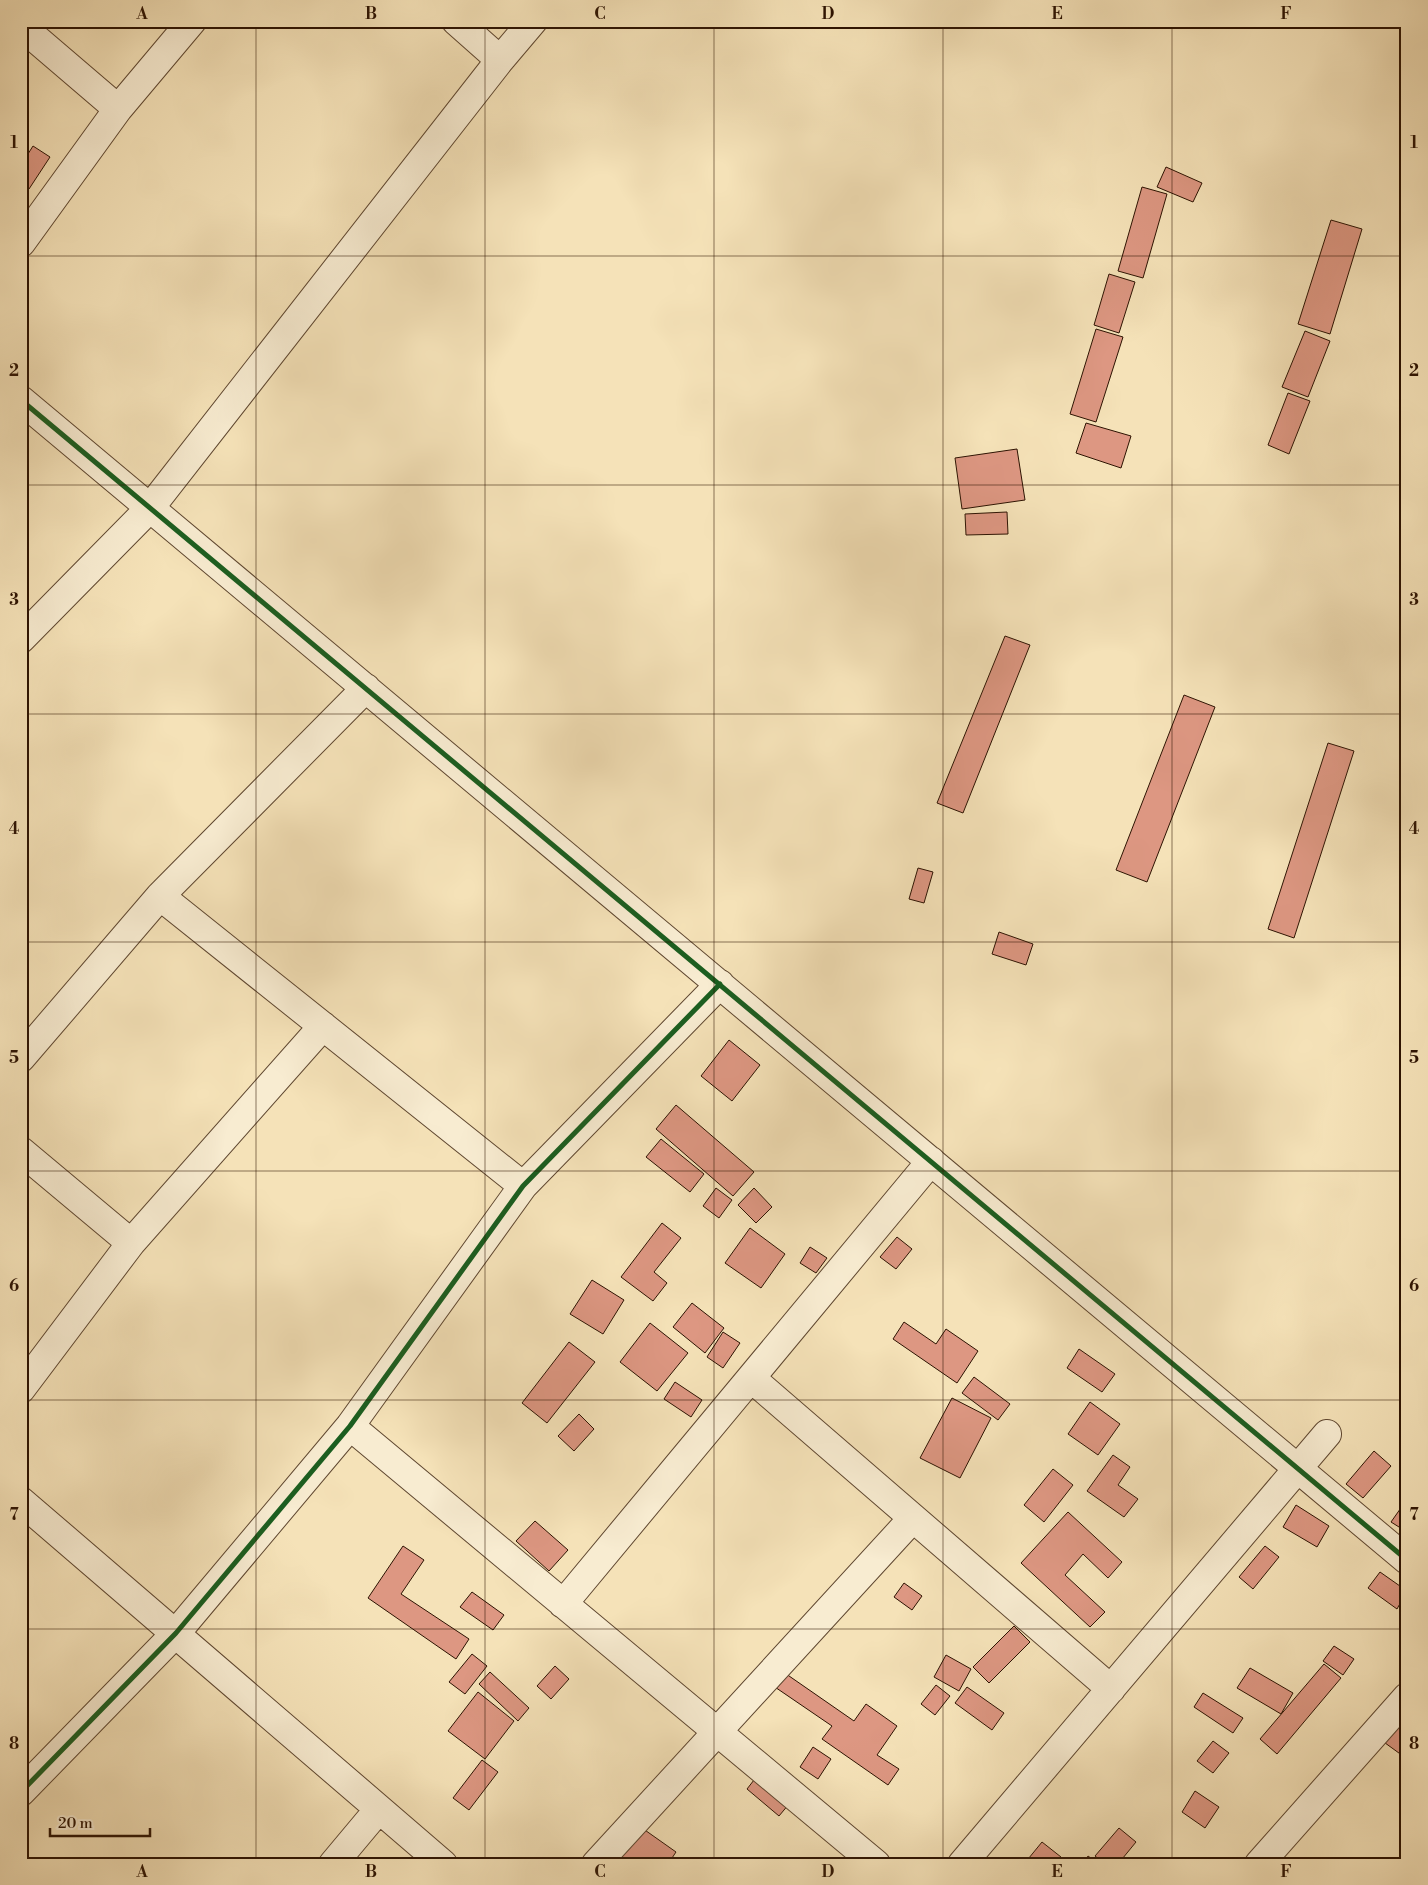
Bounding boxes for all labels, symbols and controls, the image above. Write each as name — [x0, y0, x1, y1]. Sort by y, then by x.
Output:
text: A — [135, 4, 148, 24]
text: B — [365, 4, 377, 24]
text: C — [594, 4, 606, 24]
text: D — [822, 4, 835, 24]
text: E — [1051, 4, 1063, 24]
text: F — [1280, 4, 1292, 24]
text: 1 — [10, 133, 18, 153]
text: 1 — [1410, 133, 1418, 153]
text: 2 — [9, 361, 19, 381]
text: 2 — [1409, 361, 1419, 381]
text: 3 — [9, 590, 19, 610]
text: 3 — [1409, 590, 1419, 610]
text: 4 — [9, 819, 20, 839]
text: 4 — [1409, 819, 1420, 839]
text: 5 — [9, 1048, 19, 1068]
text: 5 — [1409, 1048, 1419, 1068]
text: 6 — [9, 1276, 19, 1296]
text: 6 — [1409, 1276, 1419, 1296]
text: 7 — [9, 1505, 19, 1525]
text: 7 — [1409, 1505, 1419, 1525]
text: 8 — [9, 1734, 19, 1754]
text: 8 — [1409, 1734, 1419, 1754]
scale bar — [50, 1805, 150, 1837]
text: 20 m — [58, 1814, 93, 1833]
text: A — [135, 1862, 148, 1882]
text: B — [365, 1862, 377, 1882]
text: C — [594, 1862, 606, 1882]
text: D — [822, 1862, 835, 1882]
text: E — [1051, 1862, 1063, 1882]
text: F — [1280, 1862, 1292, 1882]

